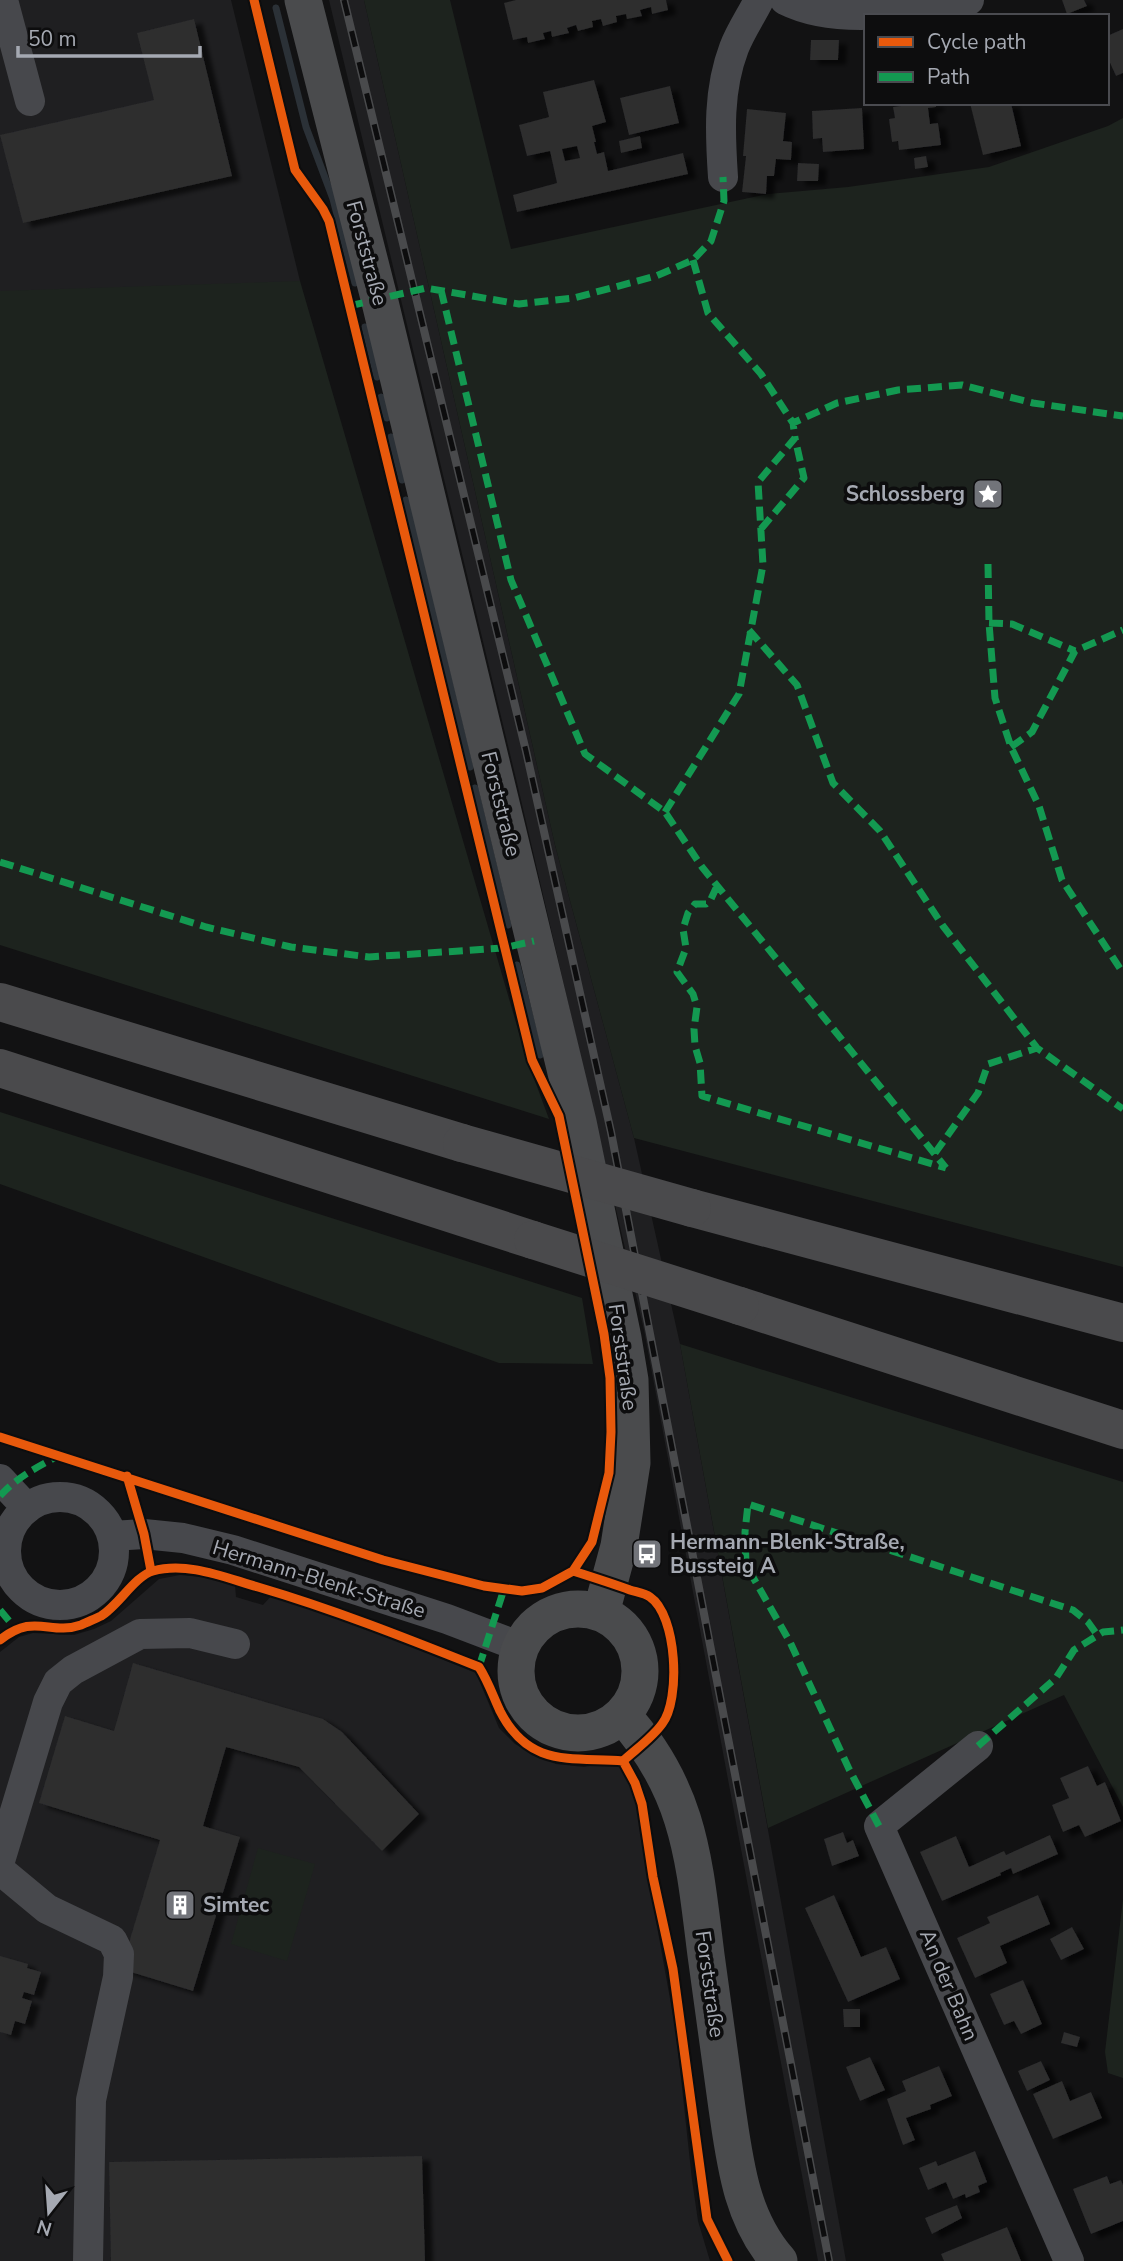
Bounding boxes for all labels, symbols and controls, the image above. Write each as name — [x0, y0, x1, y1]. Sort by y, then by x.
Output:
scale bar — [18, 14, 200, 58]
legend — [864, 14, 1109, 105]
text: 50 m — [28, 25, 77, 53]
text: Cycle path — [927, 28, 1026, 56]
text: Path — [927, 63, 970, 91]
street label: Forststraße — [340, 197, 394, 309]
place icon: Schlossberg — [971, 477, 1005, 511]
place label: Schlossberg — [846, 480, 965, 508]
street label: Forststraße — [474, 748, 528, 860]
street label: Forststraße — [602, 1302, 644, 1412]
place label: Hermann-Blenk-Straße, Bussteig A — [670, 1528, 905, 1580]
street label: Hermann-Blenk-Straße — [209, 1533, 429, 1625]
bus stop icon: Hermann-Blenk-Straße, Bussteig A — [630, 1537, 664, 1571]
building icon: Simtec — [163, 1888, 197, 1922]
place label: Simtec — [203, 1891, 269, 1919]
street label: An der Bahn — [913, 1925, 985, 2045]
street label: Forststraße — [689, 1929, 731, 2039]
north arrow — [14, 2177, 84, 2247]
text: N — [34, 2213, 55, 2242]

